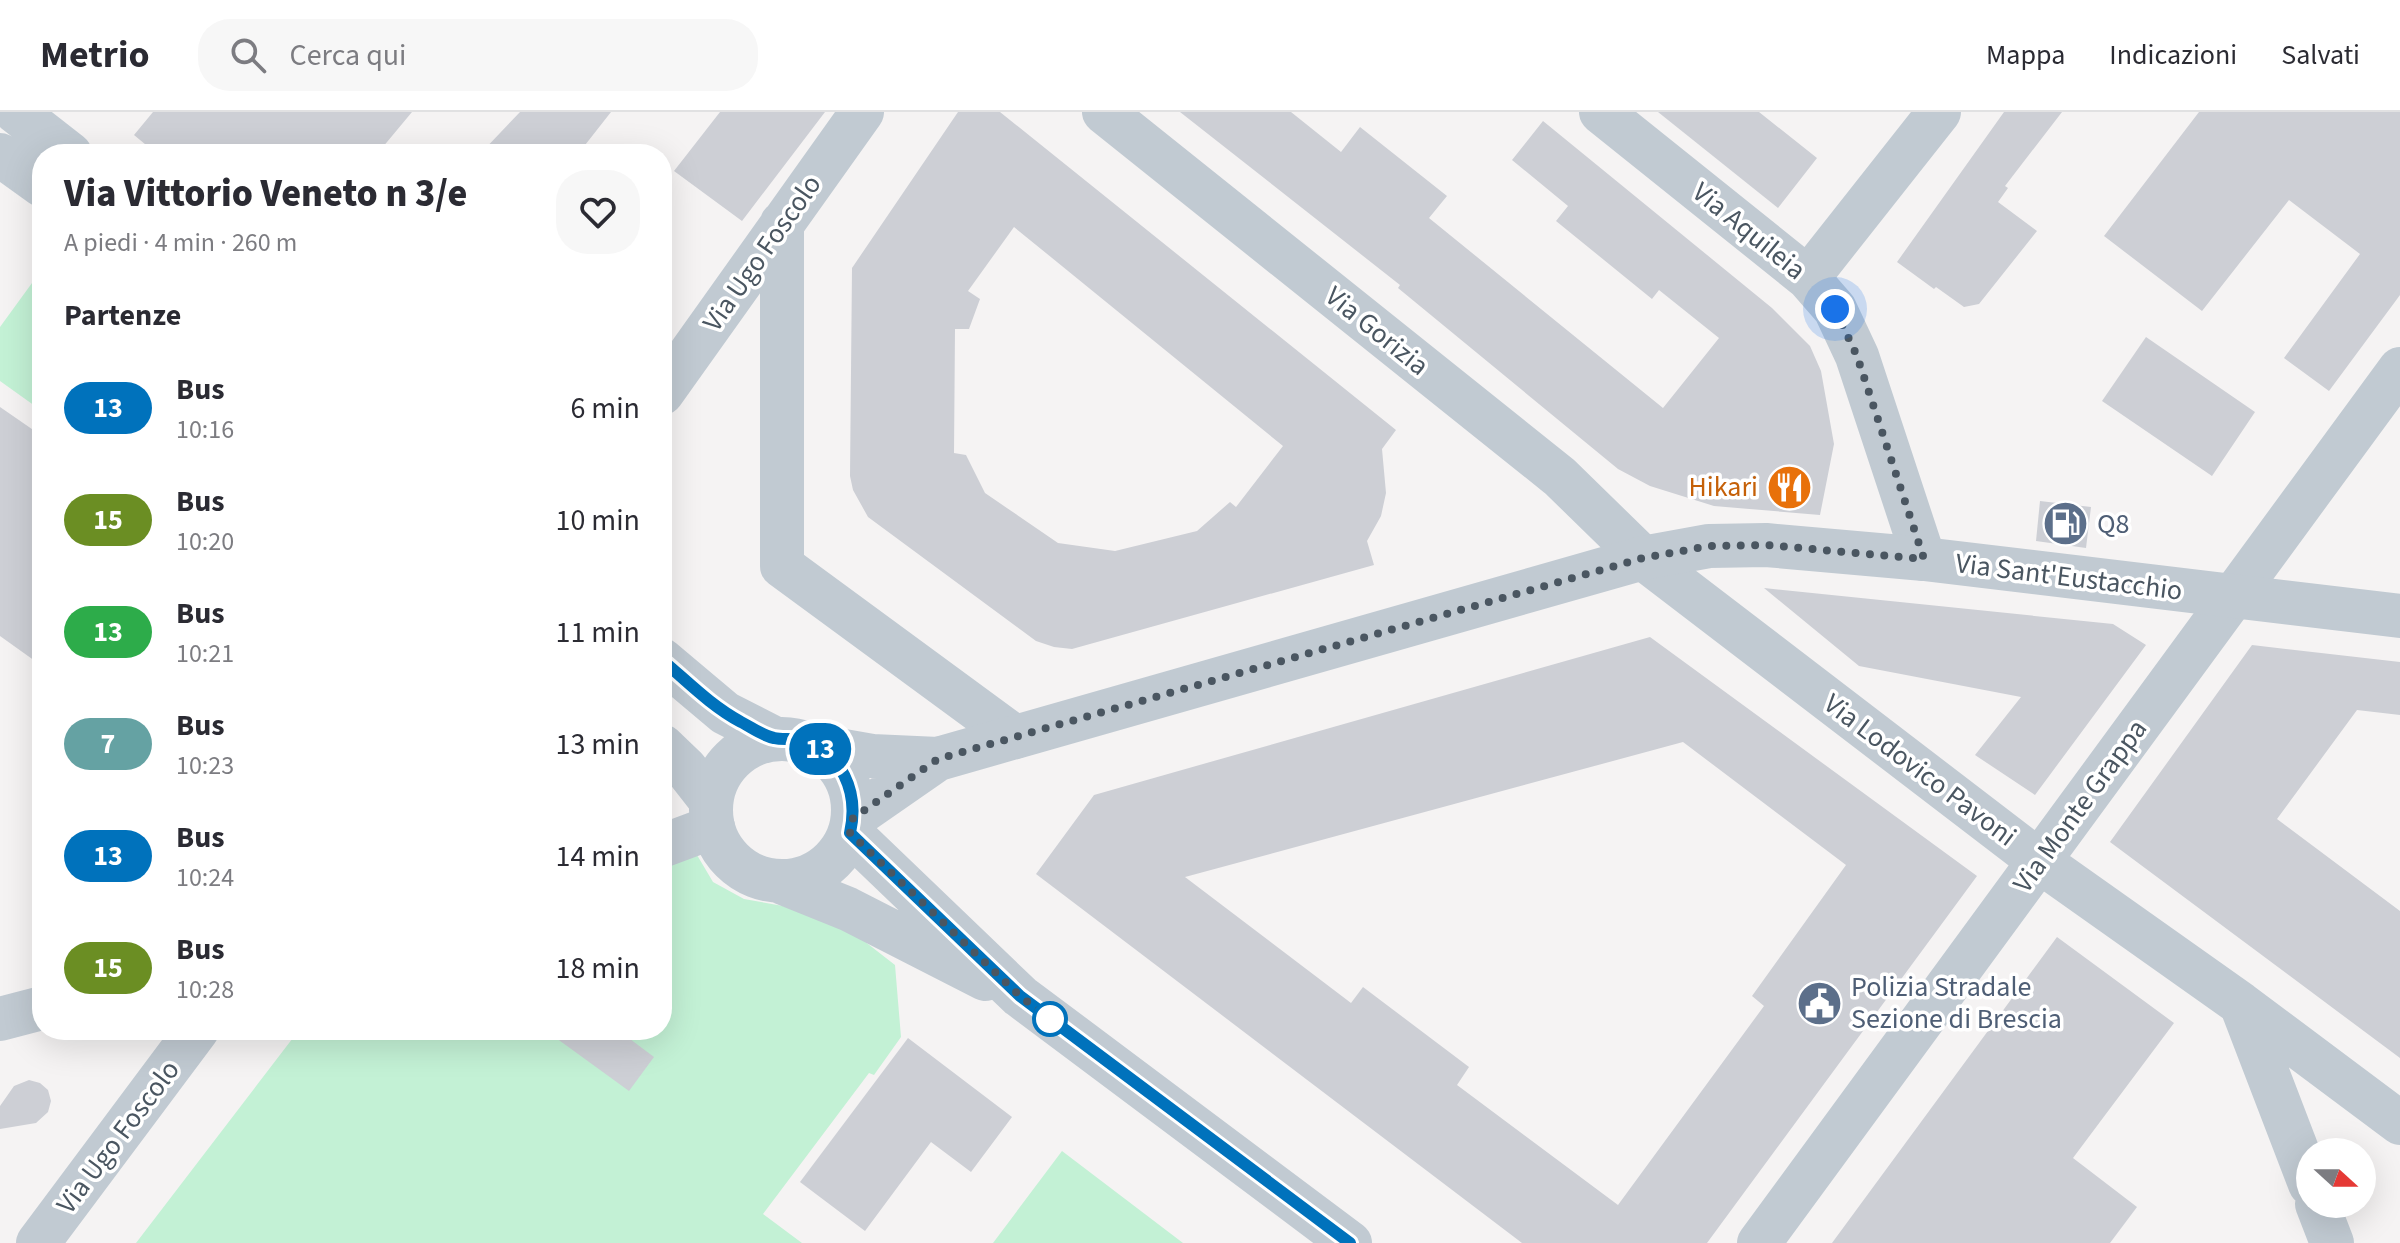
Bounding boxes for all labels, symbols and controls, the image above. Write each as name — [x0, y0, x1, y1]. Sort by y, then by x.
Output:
search box — [198, 19, 758, 91]
text: Metrio — [40, 28, 150, 82]
icon: search — [226, 33, 270, 77]
text: Cerca qui — [290, 34, 407, 77]
text: Mappa — [1986, 35, 2065, 75]
text: Indicazioni — [2109, 35, 2237, 75]
text: Salvati — [2281, 35, 2360, 75]
street label: Via Ugo Foscolo — [693, 166, 831, 340]
text: Via Vittorio Veneto n 3/e — [64, 167, 467, 221]
button: heart — [556, 170, 640, 254]
street label: Via Aquileia — [1684, 173, 1814, 289]
text: A piedi · 4 min · 260 m — [64, 224, 297, 261]
street label: Via Gorizia — [1317, 277, 1437, 385]
your location — [1815, 289, 1855, 329]
text: Partenze — [64, 294, 181, 337]
text: Bus — [176, 368, 224, 411]
text: 6 min — [570, 387, 640, 430]
text: 13 — [93, 388, 123, 428]
text: 10:16 — [176, 411, 234, 448]
restaurant icon: Hikari — [1765, 463, 1813, 511]
place label: Hikari — [1689, 467, 1758, 507]
text: Bus — [176, 480, 224, 523]
text: 10 min — [556, 499, 640, 542]
text: 15 — [93, 500, 123, 540]
fuel station icon: Q8 — [2042, 500, 2090, 548]
place label: Q8 — [2097, 504, 2130, 544]
text: 10:20 — [176, 523, 234, 560]
street label: Via Sant'Eustacchio — [1953, 543, 2185, 611]
text: Bus — [176, 592, 224, 635]
text: 11 min — [556, 611, 640, 654]
text: 13 — [93, 612, 123, 652]
text: 10:21 — [176, 635, 234, 672]
street label: Via Lodovico Pavoni — [1815, 684, 2025, 856]
text: Bus — [176, 704, 224, 747]
street label: Via Monte Grappa — [2003, 711, 2157, 901]
text: 13 min — [556, 723, 640, 766]
line badge: 13 — [784, 723, 856, 775]
text: 7 — [101, 724, 115, 764]
text: 13 — [805, 729, 835, 769]
text: 10:23 — [176, 747, 234, 784]
text: Bus — [176, 816, 224, 859]
text: 14 min — [556, 835, 640, 878]
text: 13 — [93, 836, 123, 876]
text: 10:24 — [176, 859, 234, 896]
text: Bus — [176, 928, 224, 971]
text: 18 min — [556, 947, 640, 990]
text: 15 — [93, 948, 123, 988]
place label: Polizia Stradale Sezione di Brescia — [1851, 967, 2062, 1039]
text: 10:28 — [176, 971, 234, 1008]
public building icon: Polizia Stradale Sezione di Brescia — [1796, 979, 1844, 1027]
unlabelled marker — [1033, 1002, 1067, 1036]
street label: Via Ugo Foscolo — [47, 1052, 189, 1222]
north arrow — [2296, 1138, 2376, 1218]
map controls — [2296, 1138, 2376, 1218]

